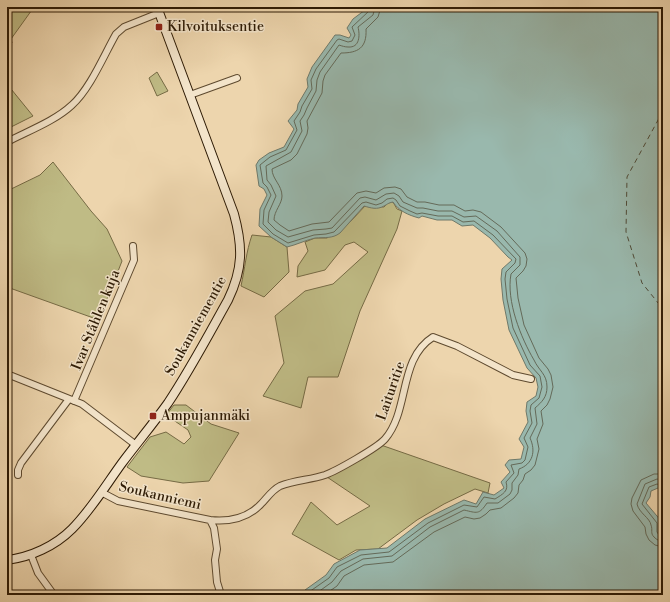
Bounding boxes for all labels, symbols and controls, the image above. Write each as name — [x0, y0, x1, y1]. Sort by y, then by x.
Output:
place label: Kilvoituksentie — [167, 18, 264, 36]
marker: Kilvoituksentie — [154, 22, 164, 32]
street label: Ivar Ståhlen kuja — [68, 266, 125, 373]
street label: Soukanniementie — [161, 273, 231, 379]
street label: Laituritie — [373, 359, 409, 423]
place label: Ampujanmäki — [160, 407, 251, 425]
marker: Ampujanmäki — [148, 411, 158, 421]
street label: Soukanniemi — [117, 478, 203, 514]

